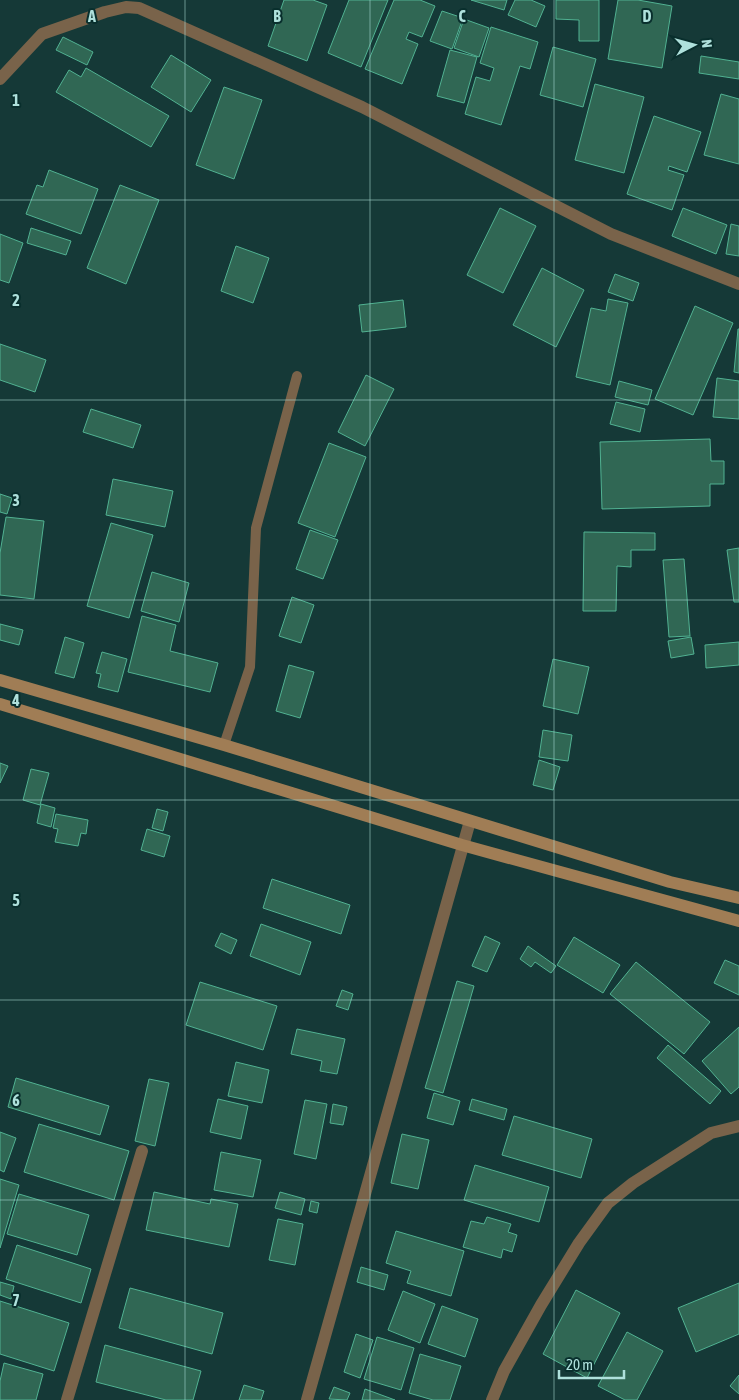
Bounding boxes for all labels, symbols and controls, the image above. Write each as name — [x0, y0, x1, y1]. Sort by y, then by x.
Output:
text: A — [87, 7, 96, 25]
text: B — [273, 7, 281, 25]
text: C — [458, 7, 466, 25]
text: D — [643, 7, 652, 25]
north arrow — [669, 20, 719, 70]
text: N — [699, 39, 715, 49]
text: 1 — [12, 91, 20, 109]
text: 2 — [12, 291, 20, 309]
text: 3 — [12, 491, 20, 509]
text: 4 — [11, 691, 20, 709]
text: 5 — [12, 891, 20, 909]
text: 6 — [12, 1091, 20, 1109]
text: 7 — [12, 1291, 20, 1309]
scale bar — [559, 1348, 624, 1380]
text: 20 m — [566, 1356, 593, 1373]

